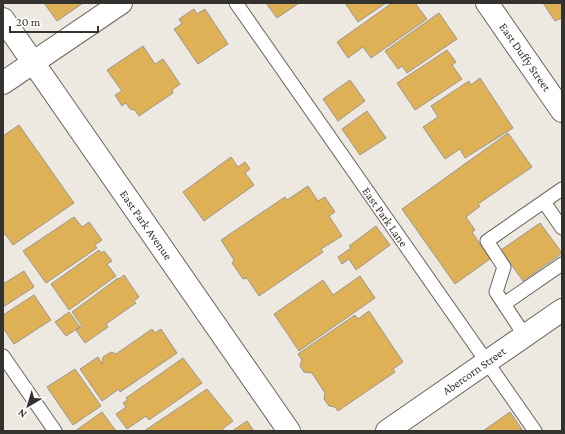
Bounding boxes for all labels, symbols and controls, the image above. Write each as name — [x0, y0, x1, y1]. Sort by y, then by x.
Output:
scale bar — [10, 8, 98, 34]
text: 20 m — [16, 15, 41, 29]
street label: East Duffy Street — [496, 20, 554, 95]
street label: East Park Lane — [359, 184, 411, 250]
street label: East Park Avenue — [117, 187, 175, 263]
street label: Abercorn Street — [440, 343, 509, 398]
north arrow — [8, 386, 48, 426]
text: N — [15, 407, 28, 421]

